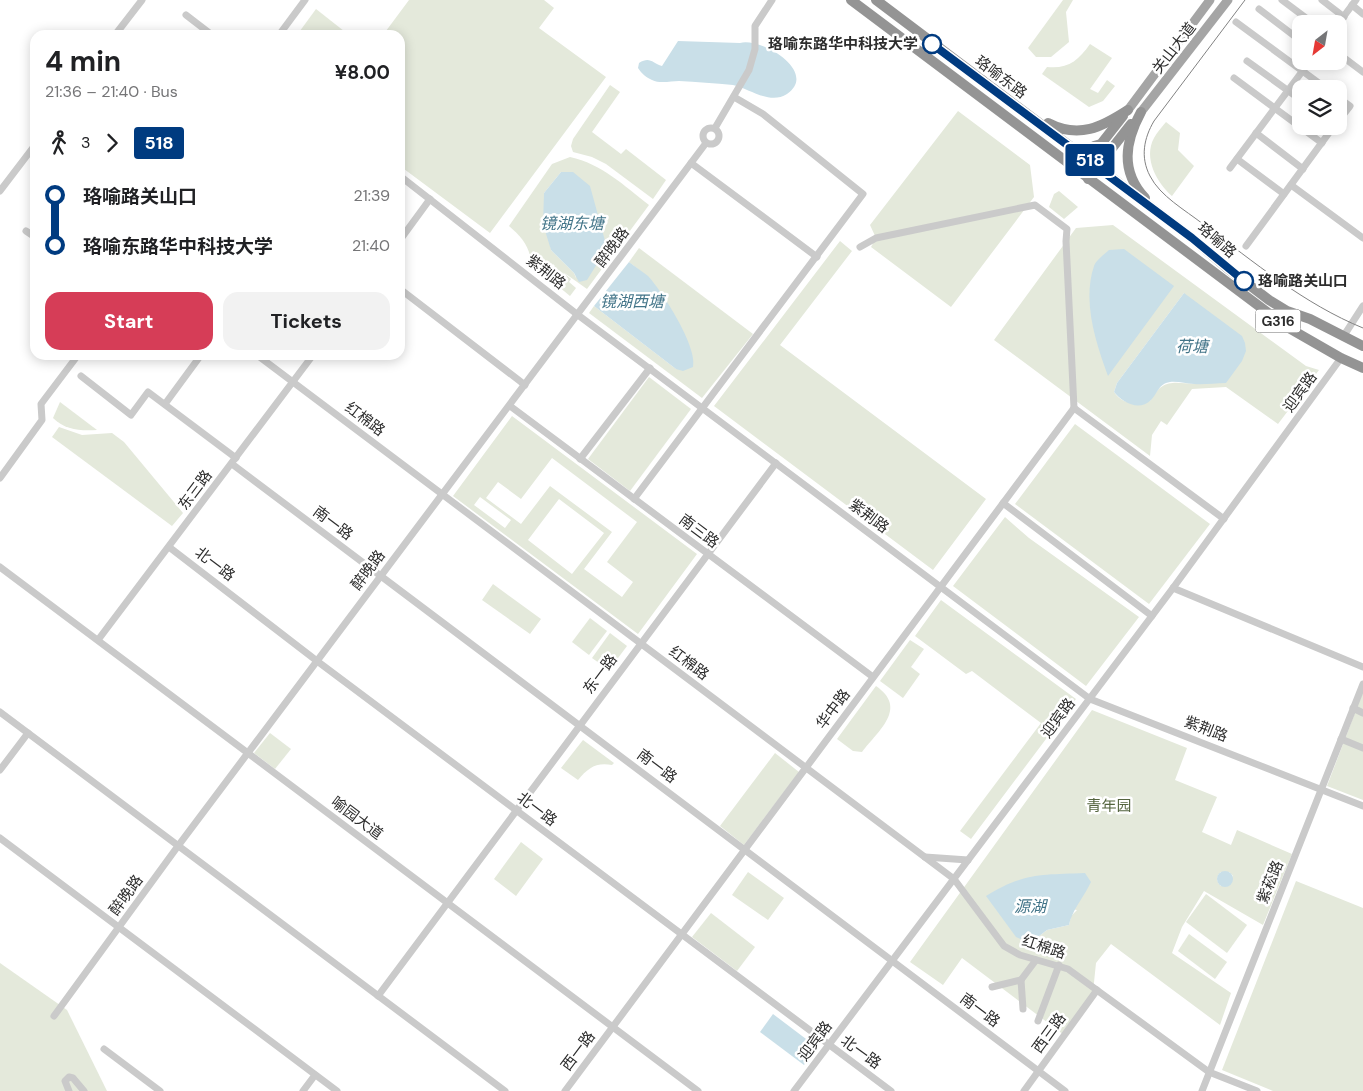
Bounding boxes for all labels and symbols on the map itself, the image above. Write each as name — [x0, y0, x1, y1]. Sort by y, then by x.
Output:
north arrow — [1292, 15, 1348, 70]
street label: 关山大道 — [1148, 18, 1200, 78]
place label: 珞喻东路华中科技大学 — [768, 34, 918, 54]
marker: 珞喻东路华中科技大学 — [922, 34, 942, 54]
street label: 珞喻东路 — [971, 51, 1031, 103]
line badge: 518 — [1061, 144, 1119, 176]
water label: 镜湖东塘 — [540, 213, 607, 234]
street label: 珞喻路 — [1193, 218, 1241, 262]
street label: 醉晚路 — [590, 223, 634, 271]
street label: 紫荆路 — [522, 250, 570, 294]
marker: 珞喻路关山口 — [1234, 271, 1254, 291]
place label: 珞喻路关山口 — [1258, 271, 1348, 291]
water label: 镜湖西塘 — [600, 291, 667, 312]
road number: G316 — [1256, 310, 1300, 332]
water label: 荷塘 — [1176, 336, 1211, 357]
street label: 迎宾路 — [1279, 368, 1321, 416]
street label: 红棉路 — [341, 397, 389, 441]
street label: 东三路 — [173, 466, 217, 514]
street label: 紫荆路 — [845, 494, 893, 538]
street label: 南一路 — [309, 501, 357, 545]
street label: 南三路 — [675, 509, 723, 553]
street label: 北一路 — [191, 542, 239, 586]
street label: 醉晚路 — [346, 546, 390, 594]
street label: 红棉路 — [665, 641, 713, 685]
street label: 东一路 — [578, 650, 622, 698]
street label: 华中路 — [811, 685, 855, 733]
street label: 迎宾路 — [1036, 694, 1080, 742]
street label: 紫荆路 — [1181, 712, 1231, 746]
street label: 南一路 — [633, 744, 681, 788]
street label: 北一路 — [513, 787, 561, 831]
street label: 喻园大道 — [327, 792, 387, 844]
park label: 青年园 — [1086, 796, 1132, 816]
street label: 紫菘路 — [1252, 857, 1288, 907]
street label: 醉晚路 — [105, 871, 147, 919]
water label: 源湖 — [1014, 896, 1049, 917]
street label: 红棉路 — [1020, 931, 1068, 963]
street label: 南一路 — [956, 988, 1004, 1032]
street label: 西三路 — [1028, 1009, 1070, 1057]
street label: 迎宾路 — [793, 1017, 837, 1065]
street label: 西一路 — [556, 1027, 600, 1075]
street label: 北一路 — [837, 1031, 885, 1073]

